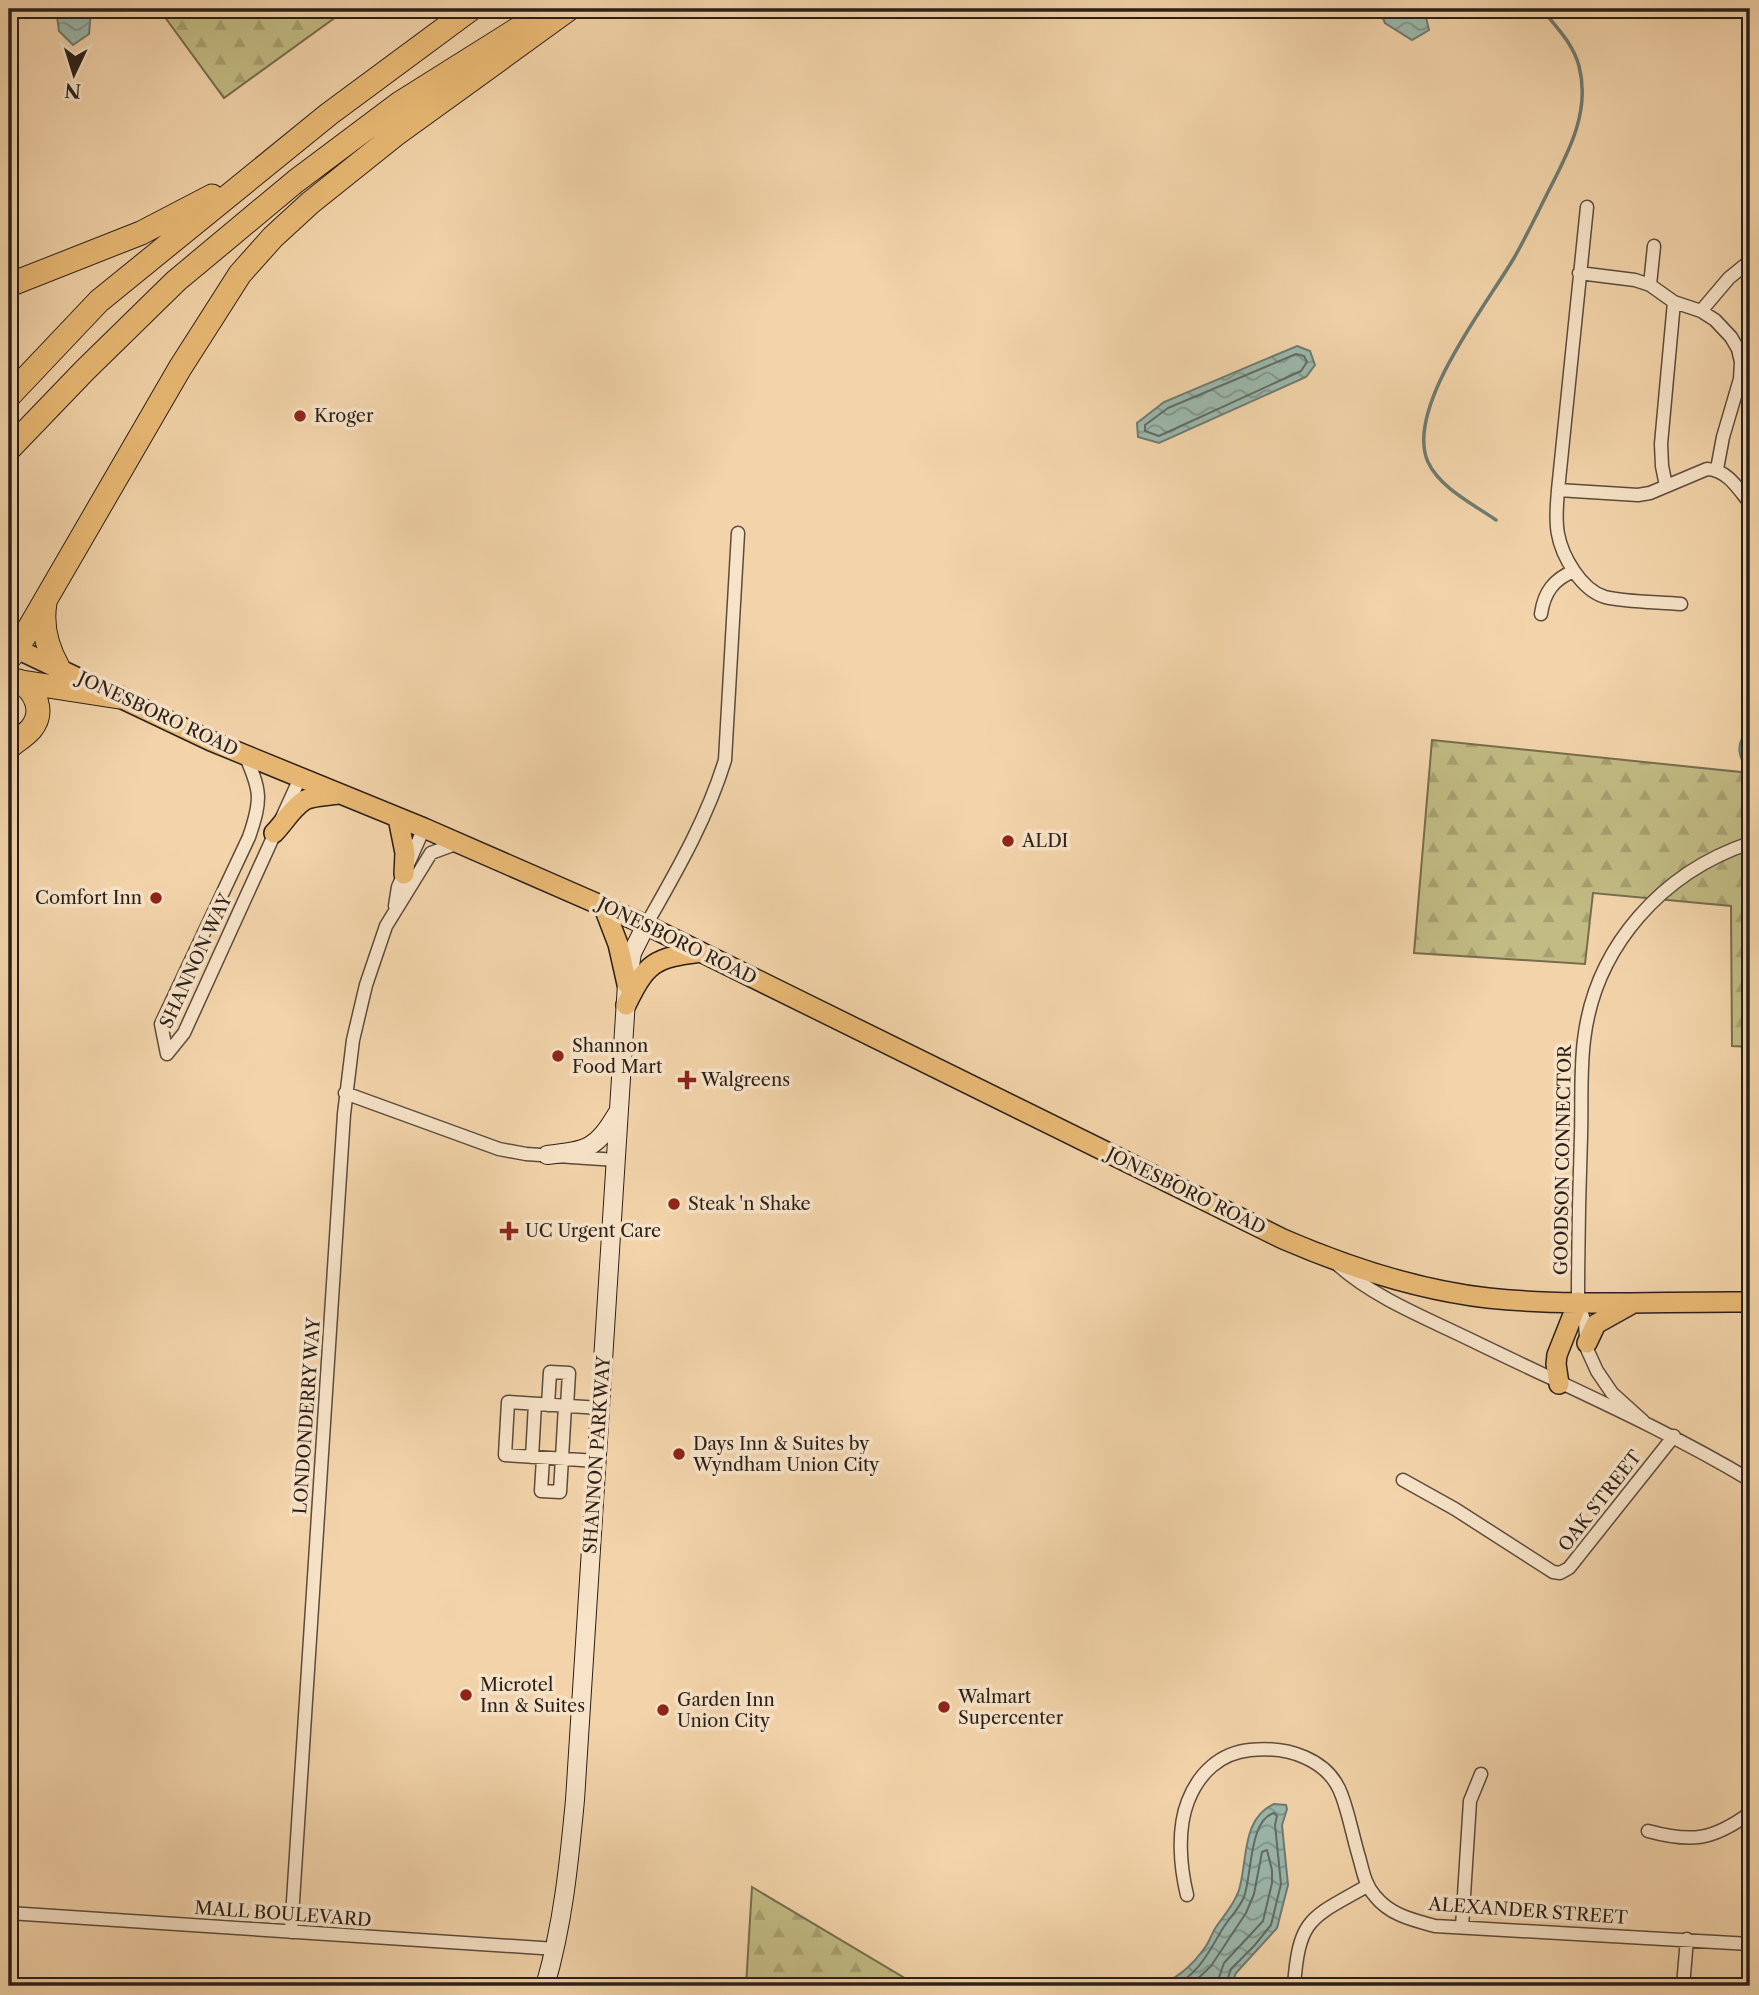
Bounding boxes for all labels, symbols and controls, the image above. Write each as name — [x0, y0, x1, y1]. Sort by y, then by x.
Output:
north arrow — [38, 38, 108, 108]
text: N — [64, 78, 82, 103]
place label: Kroger — [314, 405, 374, 427]
marker: Kroger — [292, 408, 308, 424]
street label: JONESBORO ROAD — [72, 666, 242, 761]
place label: ALDI — [1021, 830, 1068, 852]
marker: ALDI — [1000, 833, 1016, 849]
place label: Comfort Inn — [35, 887, 142, 909]
street label: SHANNON WAY — [155, 889, 237, 1032]
marker: Comfort Inn — [148, 890, 164, 906]
street label: JONESBORO ROAD — [591, 892, 760, 989]
place label: Shannon Food Mart — [572, 1035, 663, 1078]
street label: GOODSON CONNECTOR — [1550, 1044, 1576, 1275]
marker: Shannon Food Mart — [550, 1048, 566, 1064]
place label: Walgreens — [700, 1069, 790, 1091]
marker: Walgreens — [679, 1072, 695, 1088]
street label: JONESBORO ROAD — [1100, 1142, 1269, 1239]
place label: Steak 'n Shake — [688, 1193, 811, 1215]
marker: Steak 'n Shake — [666, 1196, 682, 1212]
place label: UC Urgent Care — [525, 1220, 661, 1242]
marker: UC Urgent Care — [499, 1221, 519, 1241]
street label: LONDONDERRY WAY — [289, 1316, 325, 1515]
street label: SHANNON PARKWAY — [579, 1354, 615, 1555]
place label: Days Inn & Suites by Wyndham Union City — [692, 1433, 880, 1476]
marker: Days Inn & Suites by Wyndham Union City — [671, 1446, 687, 1462]
street label: OAK STREET — [1554, 1446, 1646, 1556]
place label: Microtel Inn & Suites — [480, 1674, 585, 1717]
place label: Walmart Supercenter — [957, 1686, 1064, 1729]
marker: Microtel Inn & Suites — [458, 1687, 474, 1703]
place label: Garden Inn Union City — [677, 1689, 775, 1732]
marker: Walmart Supercenter — [936, 1699, 952, 1715]
marker: Garden Inn Union City — [655, 1702, 671, 1718]
street label: ALEXANDER STREET — [1427, 1893, 1629, 1929]
street label: MALL BOULEVARD — [194, 1897, 372, 1931]

